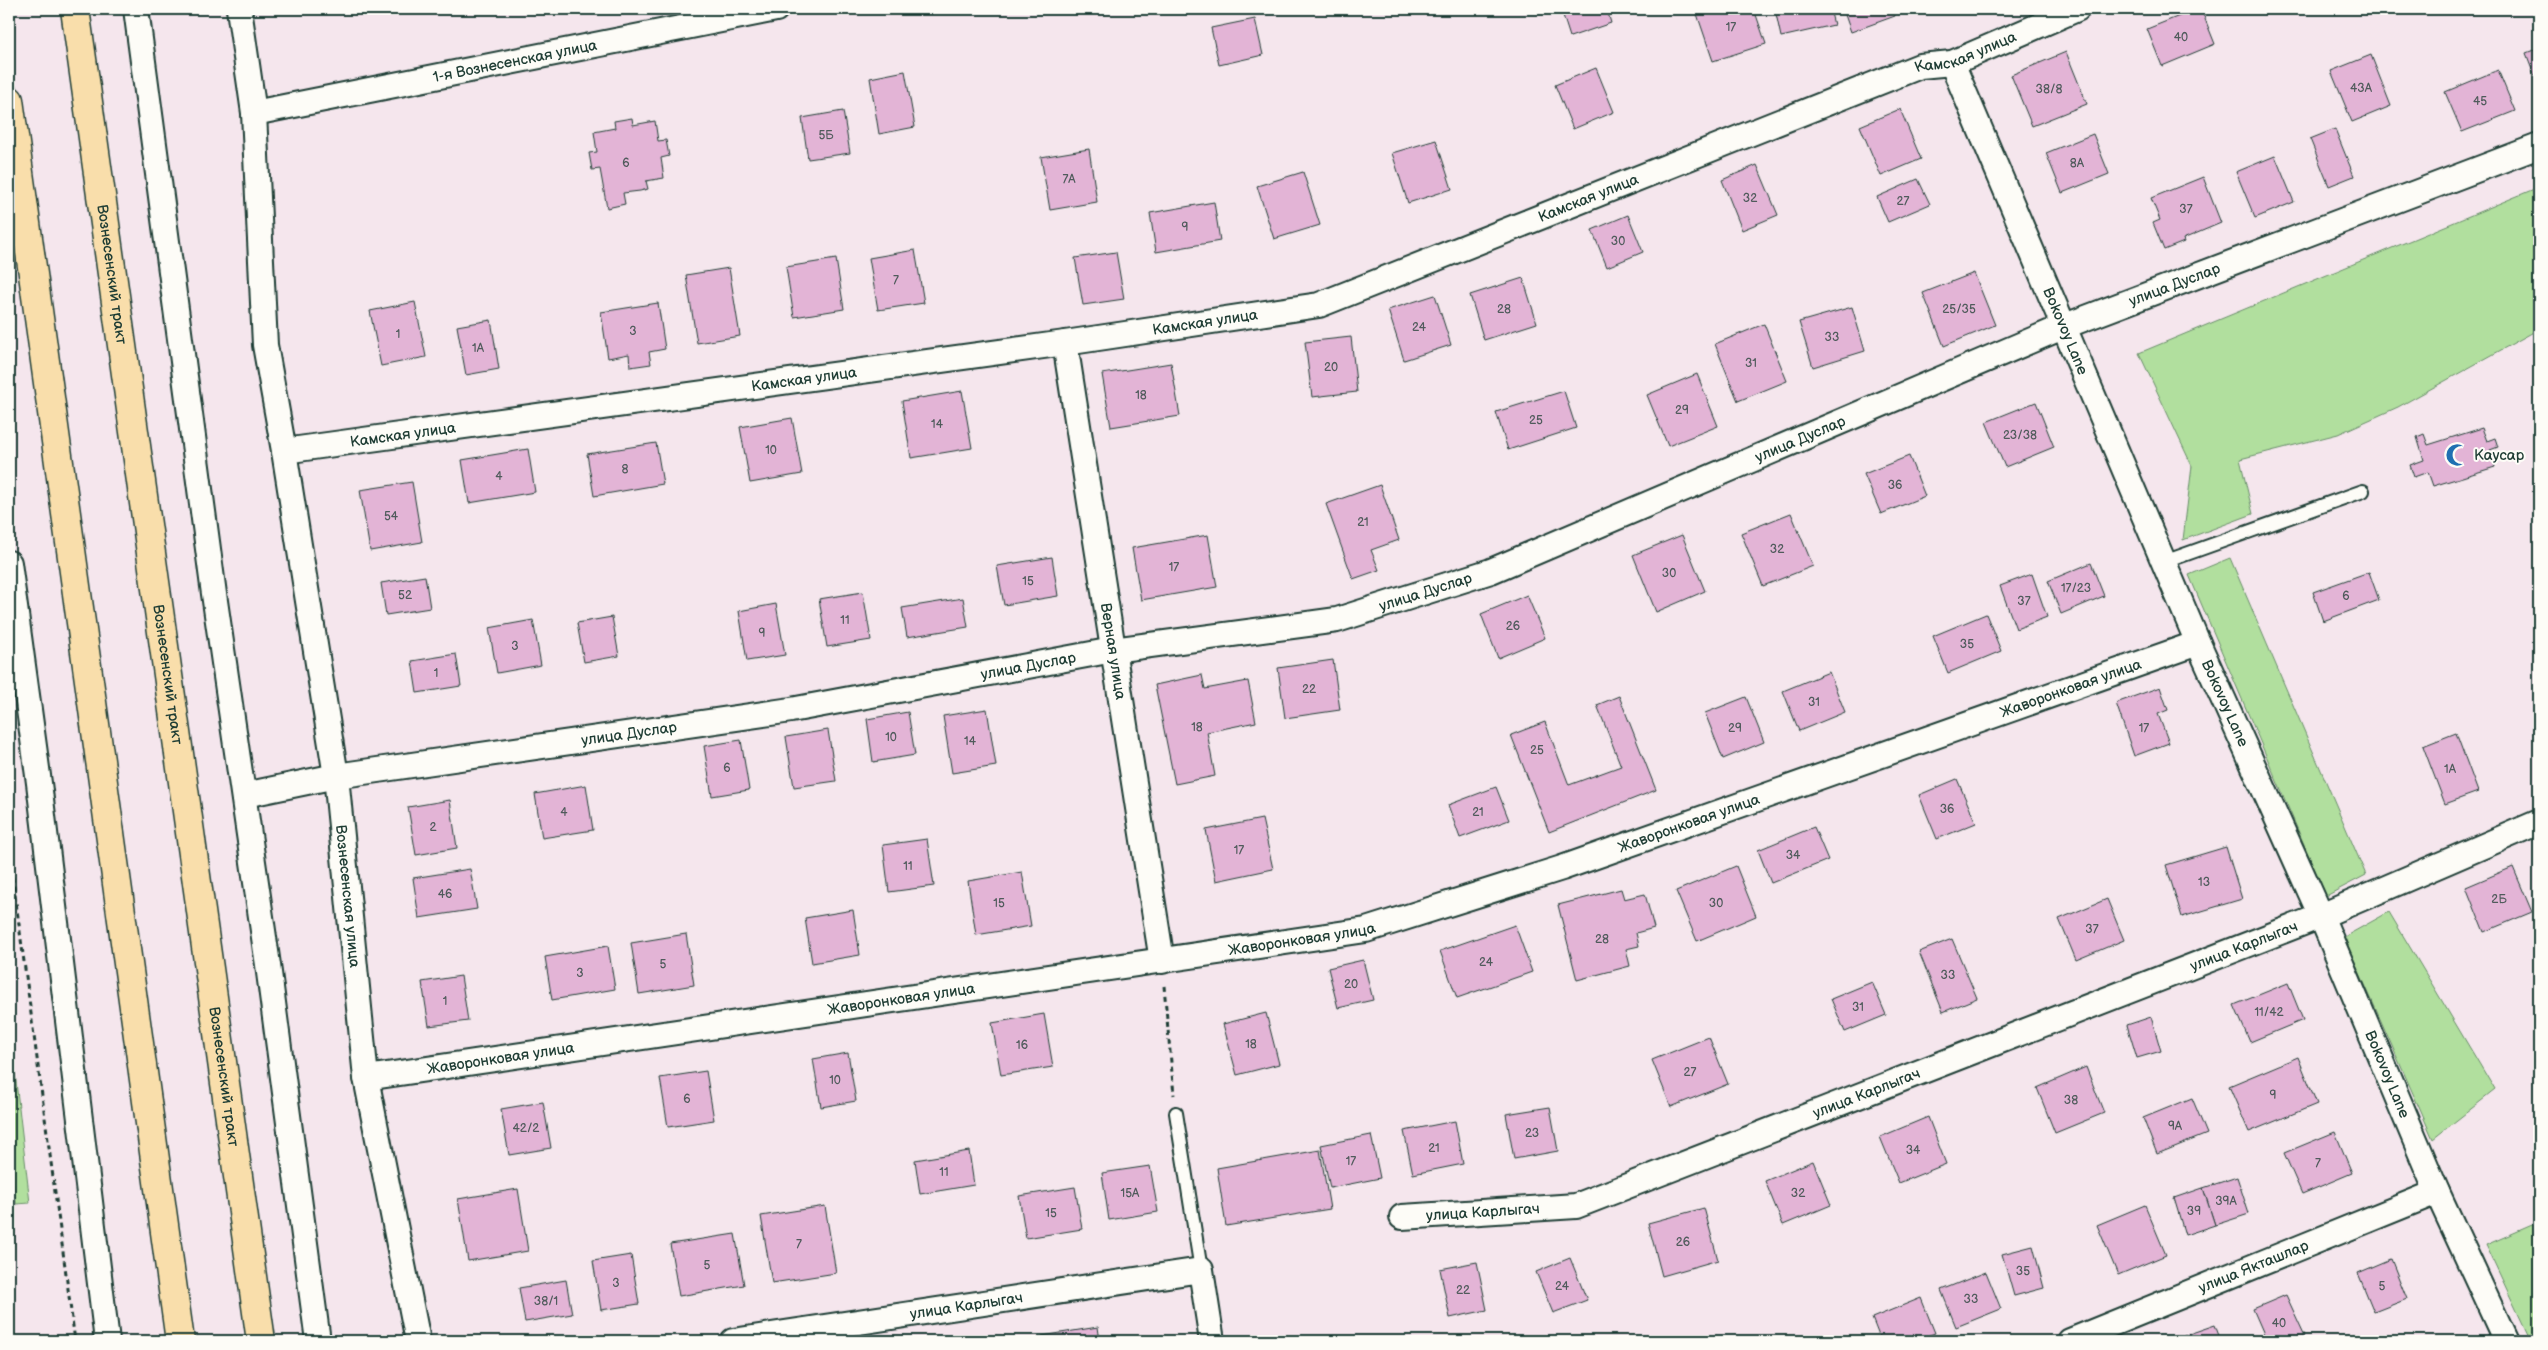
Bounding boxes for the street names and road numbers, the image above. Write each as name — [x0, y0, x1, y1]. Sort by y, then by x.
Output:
street label: Камская улица — [1912, 27, 2019, 77]
street label: 1-я Вознесенская улица — [431, 36, 599, 87]
street label: Камская улица — [1535, 170, 1641, 227]
street label: Вознесенский тракт — [92, 203, 131, 346]
street label: улица Дуслар — [2126, 259, 2224, 311]
street label: Bokovoy Lane — [2038, 284, 2092, 378]
street label: Камская улица — [1151, 305, 1259, 340]
street label: Камская улица — [750, 363, 858, 396]
street label: улица Дуслар — [1752, 412, 1849, 467]
street label: Камская улица — [349, 418, 457, 452]
street label: улица Дуслар — [1377, 569, 1475, 616]
street label: Верная улица — [1096, 602, 1130, 701]
street label: Вознесенский тракт — [148, 603, 187, 746]
street label: улица Дуслар — [979, 648, 1078, 684]
street label: Жаворонковая улица — [1998, 655, 2144, 722]
street label: Bokovoy Lane — [2197, 657, 2253, 750]
street label: улица Дуслар — [580, 718, 679, 750]
street label: Жаворонковая улица — [1616, 790, 1762, 857]
street label: Вознесенская улица — [331, 824, 364, 969]
street label: улица Карлыгач — [2187, 917, 2301, 976]
street label: Жаворонковая улица — [1227, 919, 1378, 960]
street label: Жаворонковая улица — [826, 979, 976, 1020]
street label: Вознесенский тракт — [204, 1005, 243, 1148]
street label: Bokovoy Lane — [2360, 1027, 2414, 1121]
street label: Жаворонковая улица — [426, 1038, 576, 1079]
street label: улица Карлыгач — [1810, 1064, 1923, 1123]
street label: улица Карлыгач — [1425, 1199, 1540, 1225]
street label: улица Якташлар — [2196, 1236, 2312, 1298]
street label: улица Карлыгач — [909, 1288, 1024, 1324]

